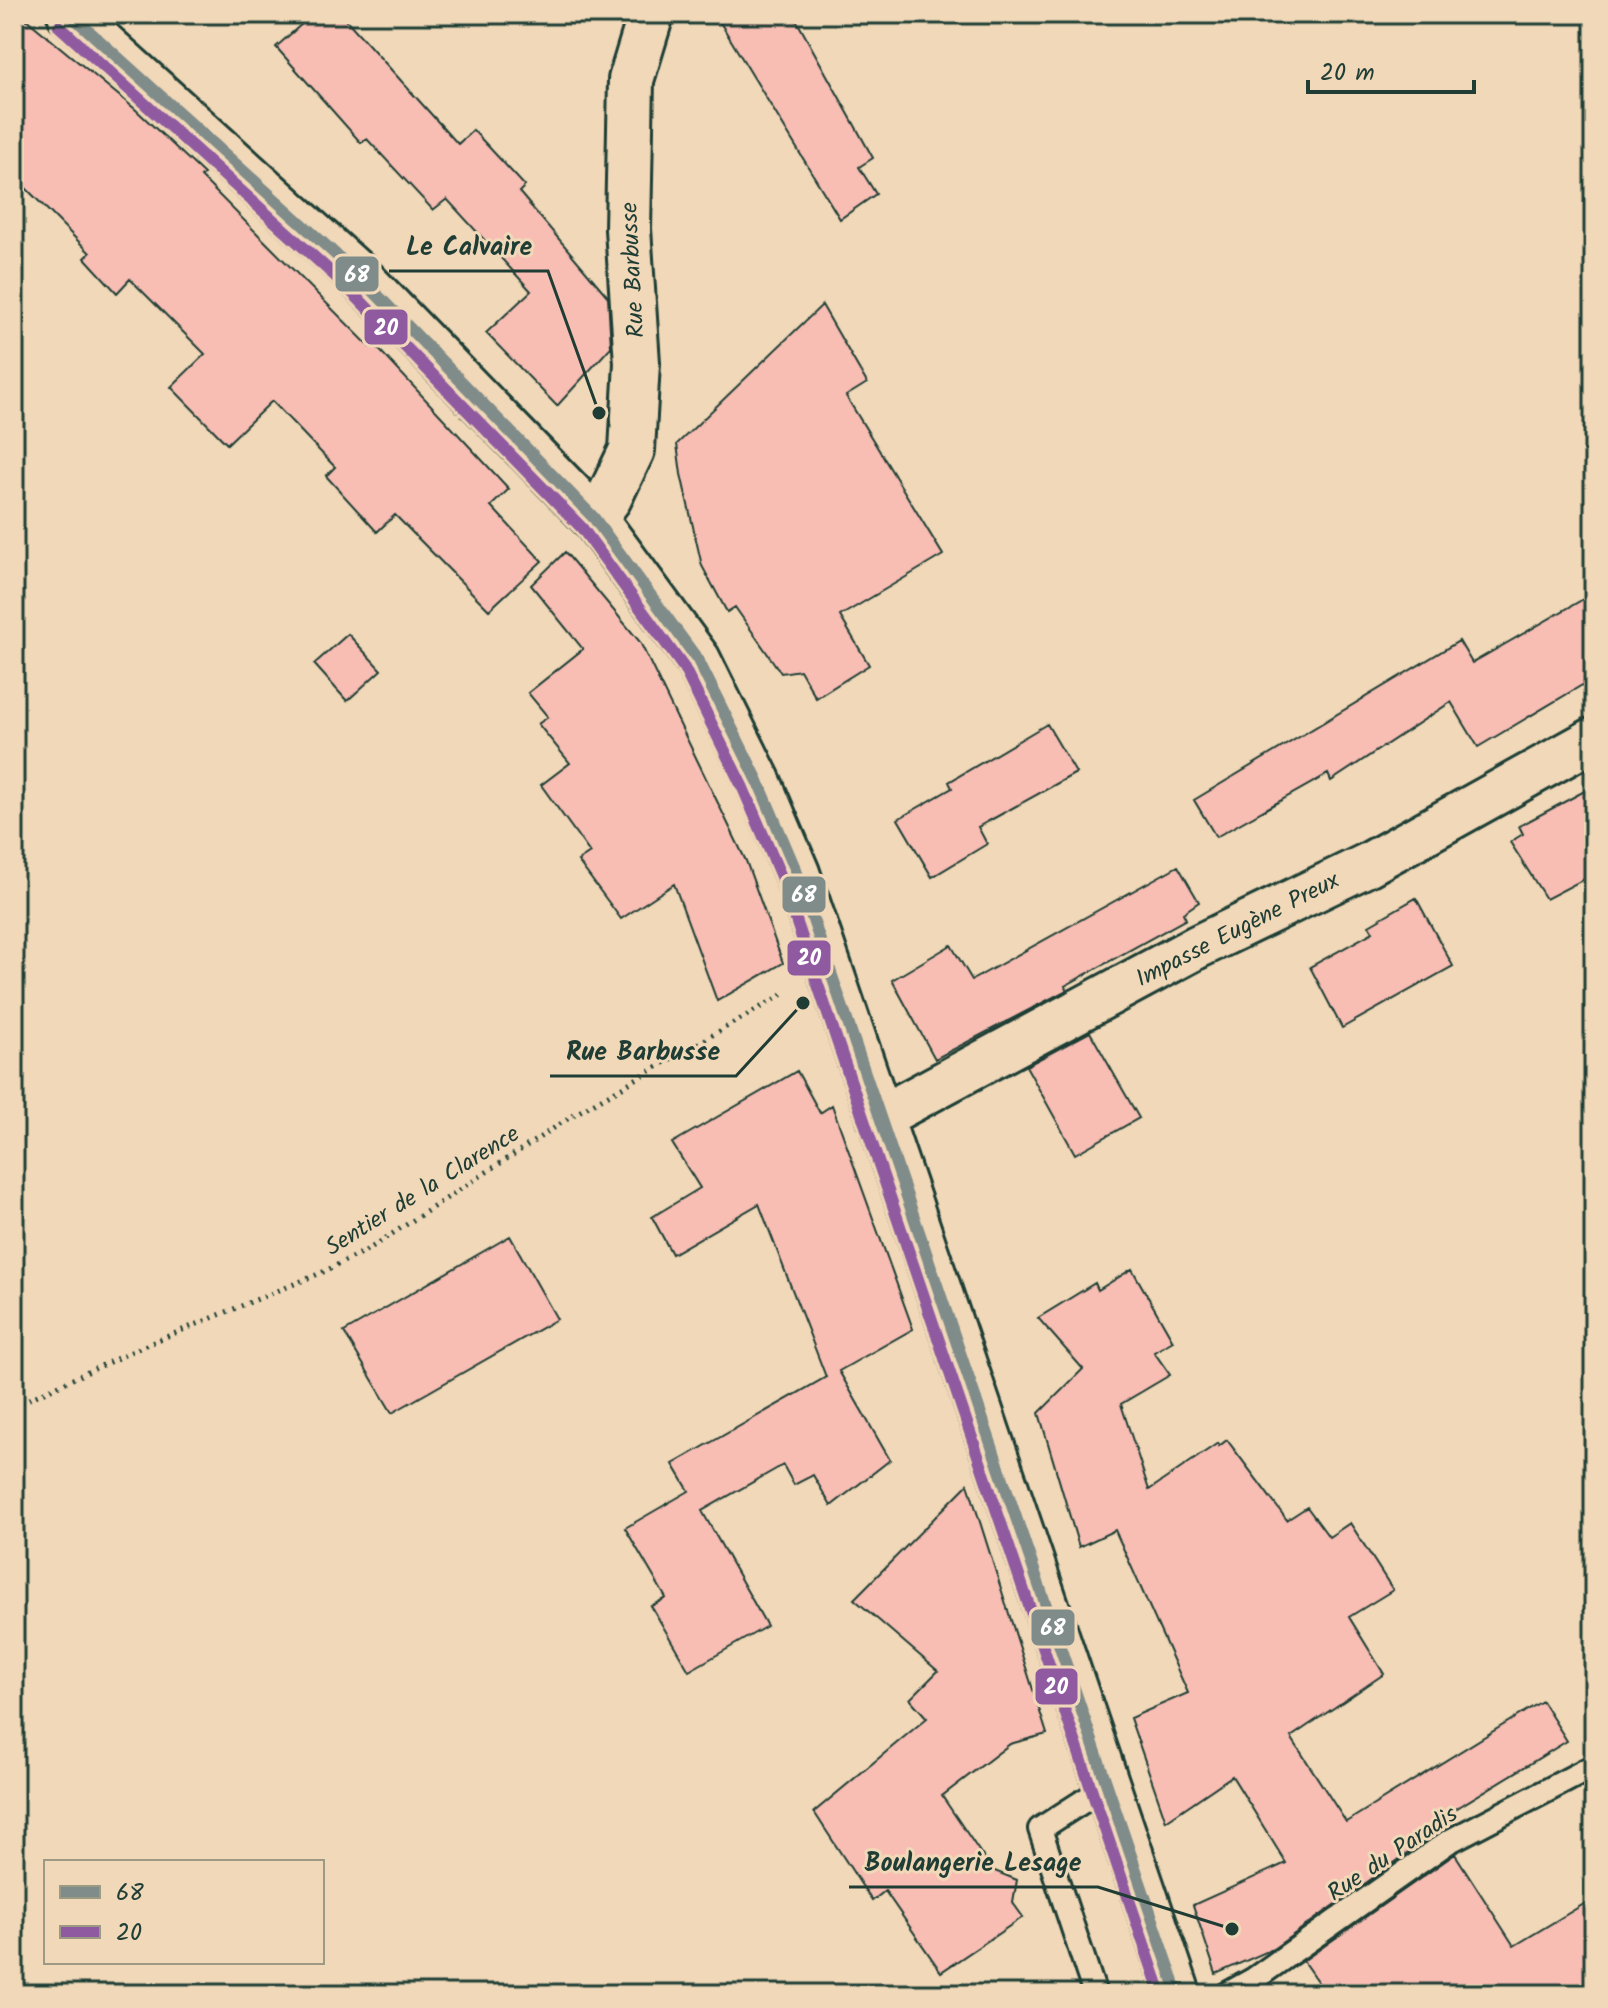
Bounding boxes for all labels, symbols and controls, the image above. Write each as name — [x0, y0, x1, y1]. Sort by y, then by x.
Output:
scale bar — [1308, 44, 1474, 94]
text: 20 m — [1320, 54, 1375, 93]
street label: Rue Barbusse — [610, 201, 657, 339]
callout: Le Calvaire — [389, 221, 548, 271]
text: Le Calvaire — [406, 227, 532, 269]
line badge: 68 — [334, 255, 380, 293]
text: 68 — [345, 259, 370, 294]
line badge: 20 — [363, 308, 409, 346]
text: 20 — [374, 312, 399, 347]
street label: Impasse Eugène Preux — [1129, 862, 1347, 999]
line badge: 68 — [781, 875, 827, 914]
text: 68 — [792, 879, 817, 914]
line badge: 20 — [786, 939, 832, 977]
text: 20 — [797, 942, 822, 977]
callout: Rue Barbusse — [550, 1026, 736, 1076]
text: Rue Barbusse — [566, 1032, 720, 1074]
street label: Sentier de la Clarence — [318, 1115, 528, 1267]
line badge: 68 — [1030, 1608, 1076, 1647]
text: 68 — [1041, 1612, 1066, 1647]
line badge: 20 — [1034, 1667, 1079, 1706]
text: 20 — [1044, 1671, 1069, 1706]
street label: Rue du Paradis — [1320, 1796, 1466, 1912]
callout: Boulangerie Lesage — [849, 1837, 1098, 1887]
text: Boulangerie Lesage — [865, 1843, 1082, 1885]
legend — [44, 1860, 324, 1964]
text: 68 — [116, 1874, 144, 1913]
text: 20 — [116, 1914, 142, 1953]

